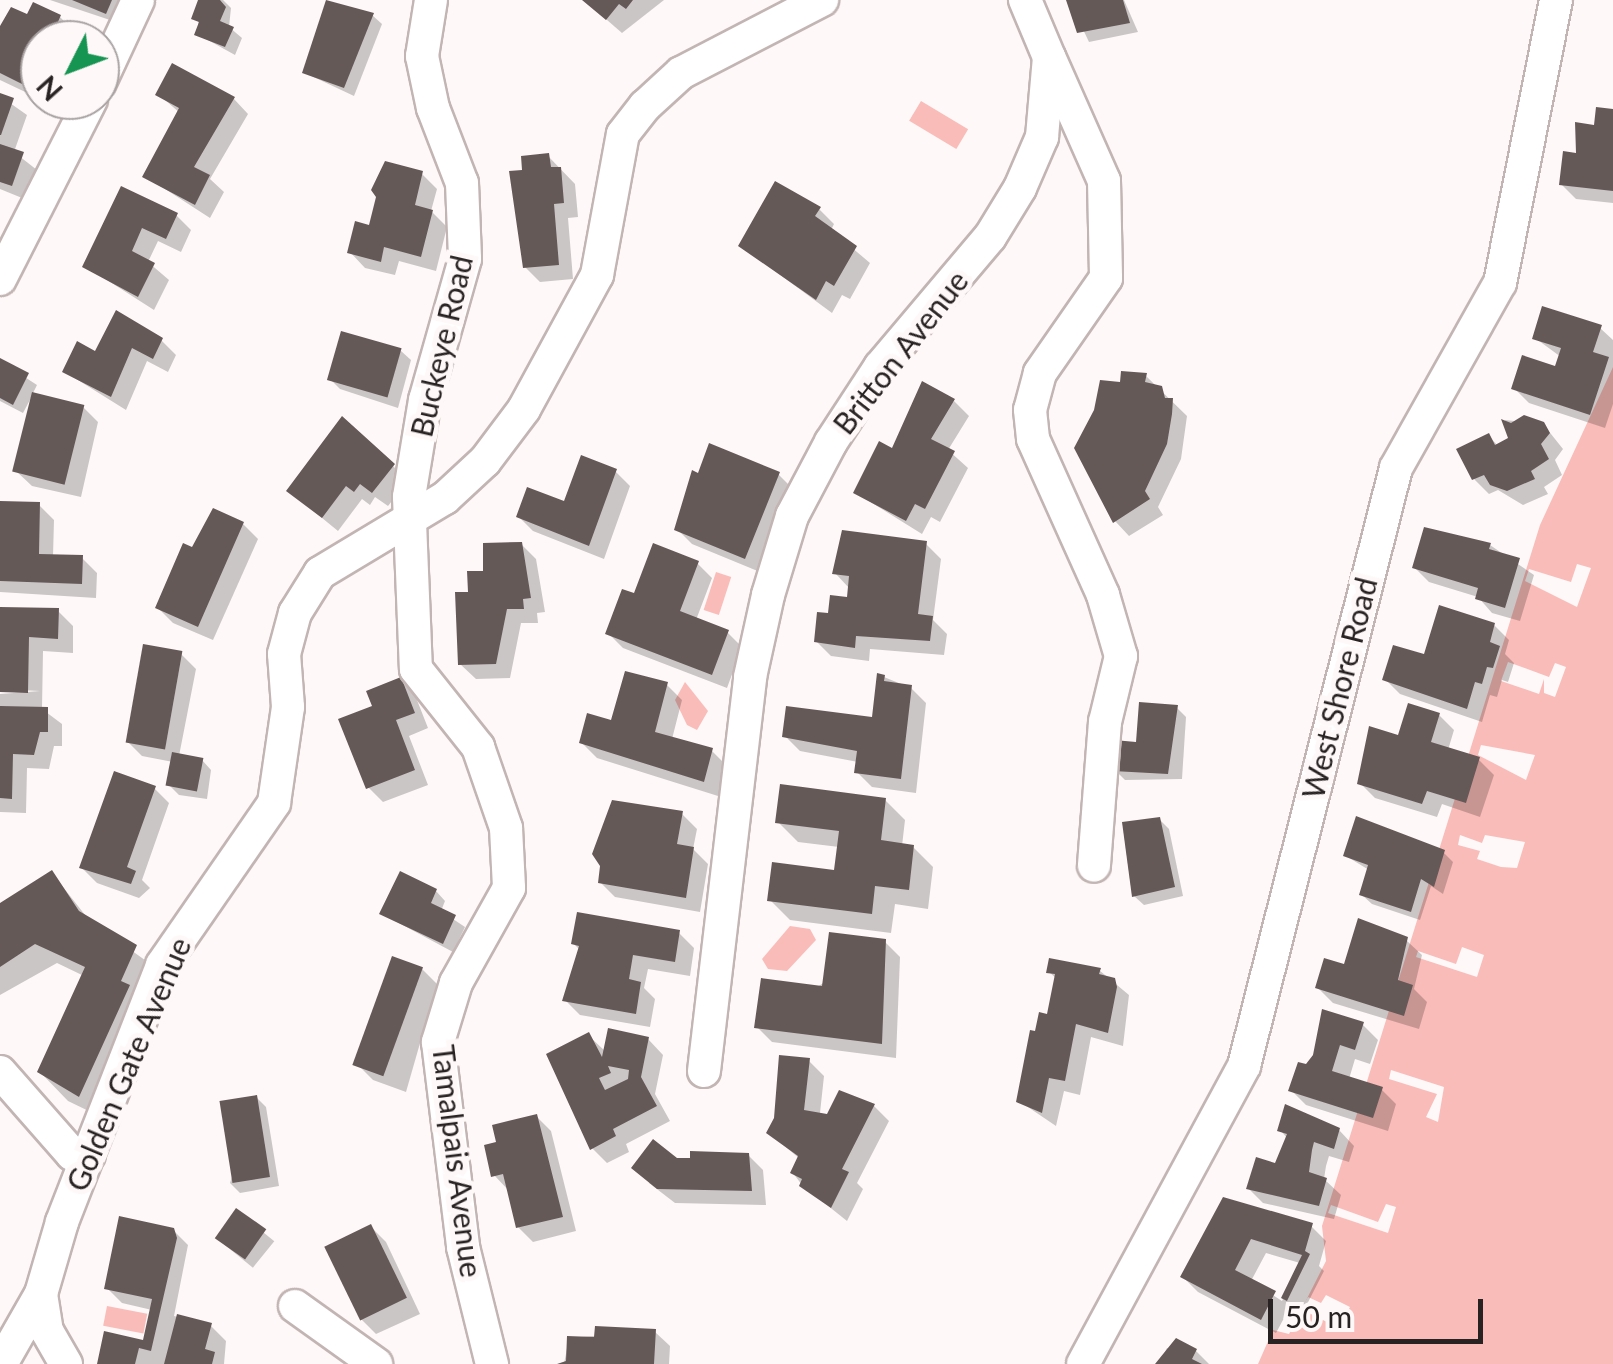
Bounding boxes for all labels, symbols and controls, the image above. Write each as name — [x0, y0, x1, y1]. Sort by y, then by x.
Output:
north arrow — [20, 20, 120, 120]
text: N — [29, 69, 69, 108]
street label: Buckeye Road — [403, 252, 479, 440]
street label: Britton Avenue — [825, 263, 975, 441]
street label: West Shore Road — [1294, 574, 1384, 802]
street label: Golden Gate Avenue — [58, 931, 198, 1197]
street label: Tamalpais Avenue — [426, 1042, 490, 1280]
scale bar — [1273, 1279, 1488, 1341]
text: 50 m — [1285, 1298, 1352, 1334]

